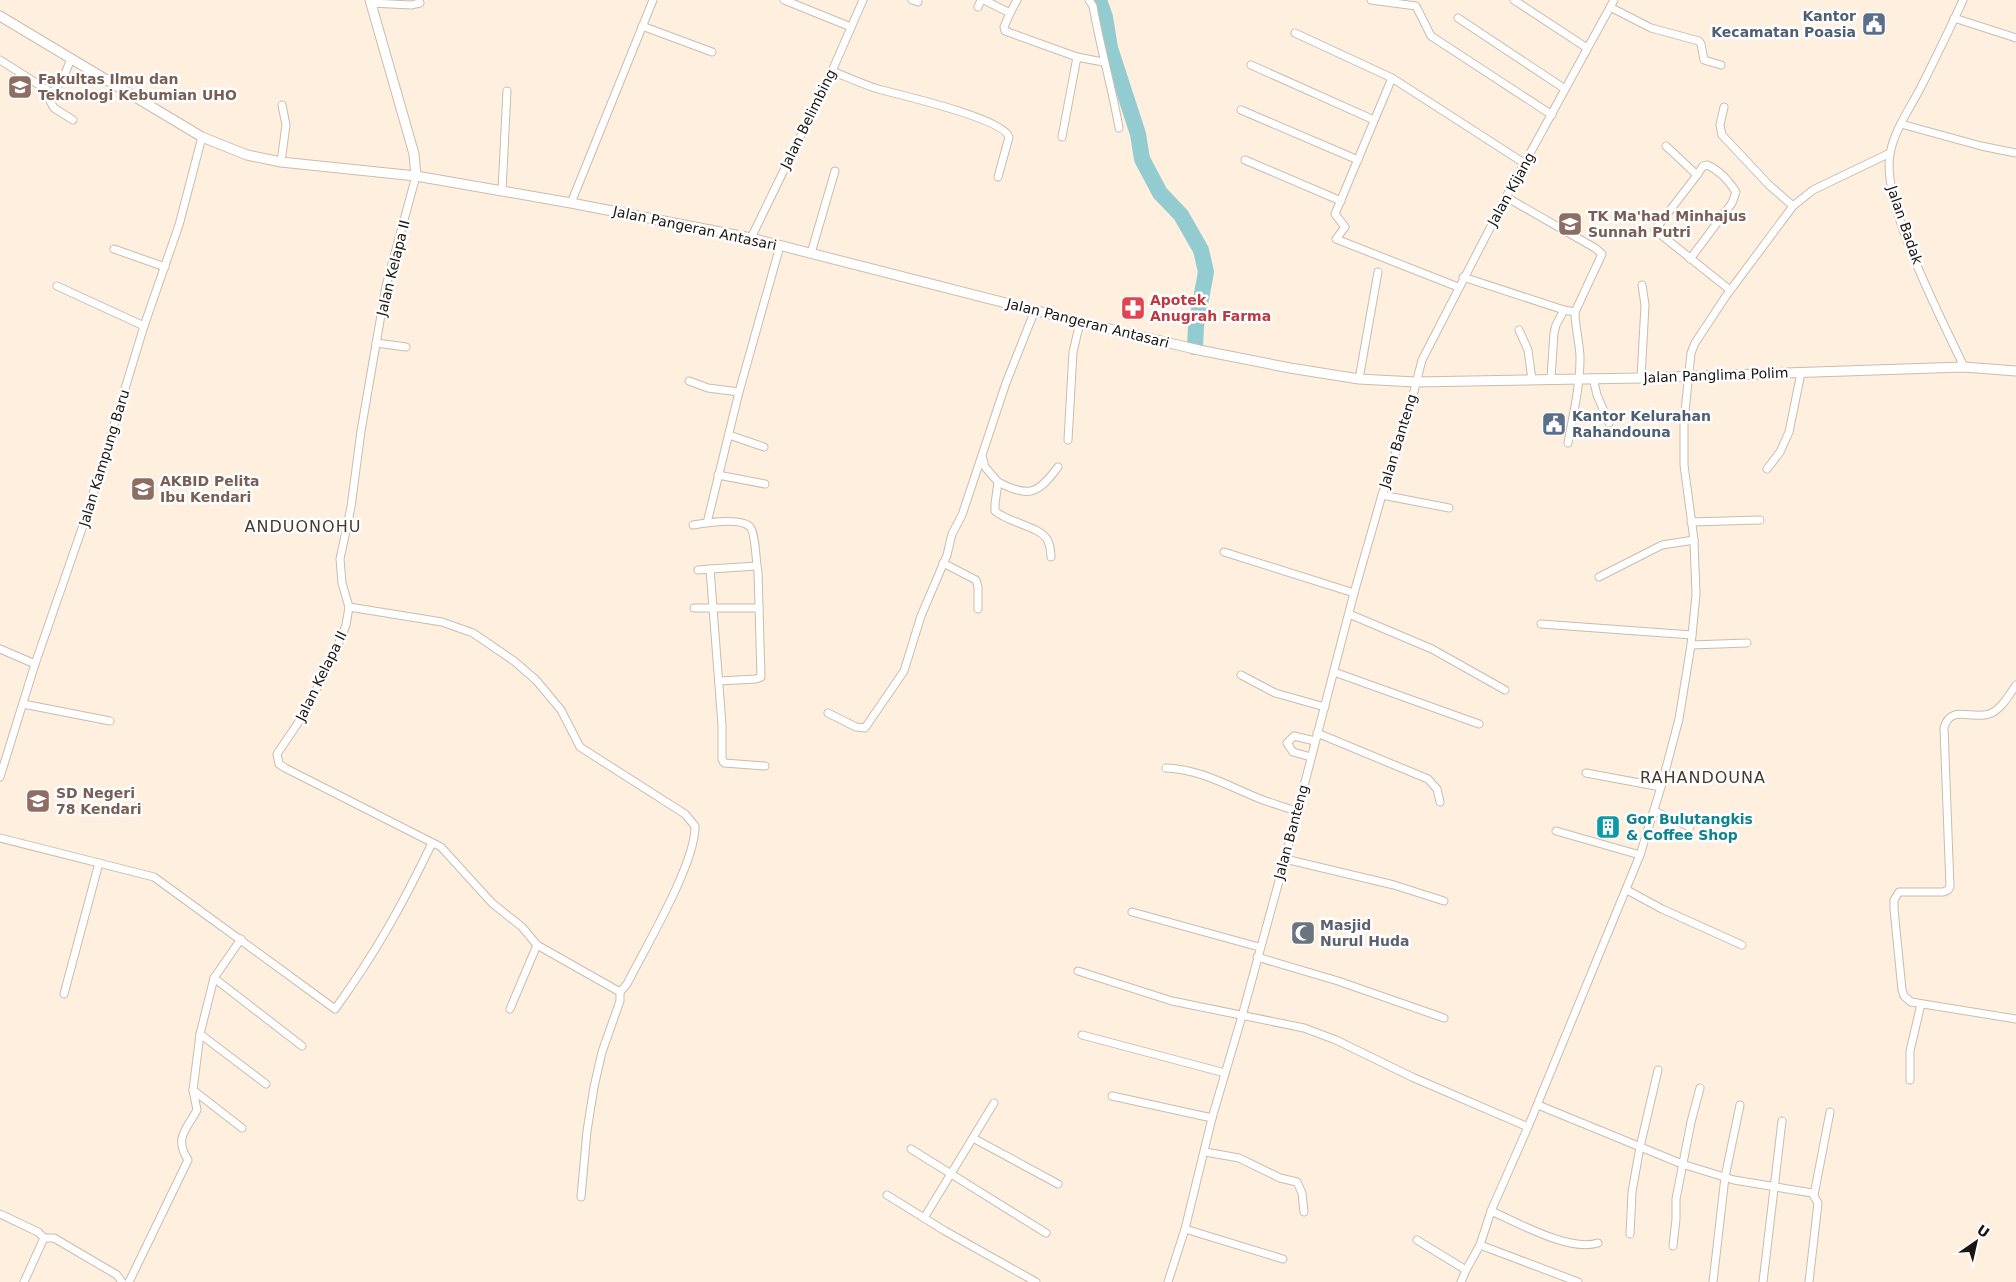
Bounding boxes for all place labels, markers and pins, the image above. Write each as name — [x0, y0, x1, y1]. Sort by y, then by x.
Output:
place label: Kantor Kecamatan Poasia — [1711, 8, 1856, 40]
public building icon: Kantor Kecamatan Poasia — [1861, 11, 1887, 37]
place label: Fakultas Ilmu dan Teknologi Kebumian UHO — [38, 71, 237, 103]
school or university icon: Fakultas Ilmu dan Teknologi Kebumian UHO — [7, 74, 33, 100]
place label: TK Ma'had Minhajus Sunnah Putri — [1588, 208, 1746, 240]
school or university icon: TK Ma'had Minhajus Sunnah Putri — [1557, 211, 1583, 237]
place label: Apotek Anugrah Farma — [1150, 292, 1271, 324]
pharmacy icon: Apotek Anugrah Farma — [1120, 295, 1146, 321]
place label: Kantor Kelurahan Rahandouna — [1572, 408, 1711, 440]
public building icon: Kantor Kelurahan Rahandouna — [1541, 411, 1567, 437]
place label: AKBID Pelita Ibu Kendari — [160, 473, 260, 505]
school or university icon: AKBID Pelita Ibu Kendari — [130, 476, 156, 502]
place label: SD Negeri 78 Kendari — [56, 785, 142, 817]
school or university icon: SD Negeri 78 Kendari — [25, 788, 51, 814]
place label: Gor Bulutangkis & Coffee Shop — [1626, 811, 1753, 843]
building icon: Gor Bulutangkis & Coffee Shop — [1595, 814, 1621, 840]
place label: Masjid Nurul Huda — [1320, 917, 1409, 949]
mosque icon: Masjid Nurul Huda — [1290, 920, 1316, 946]

